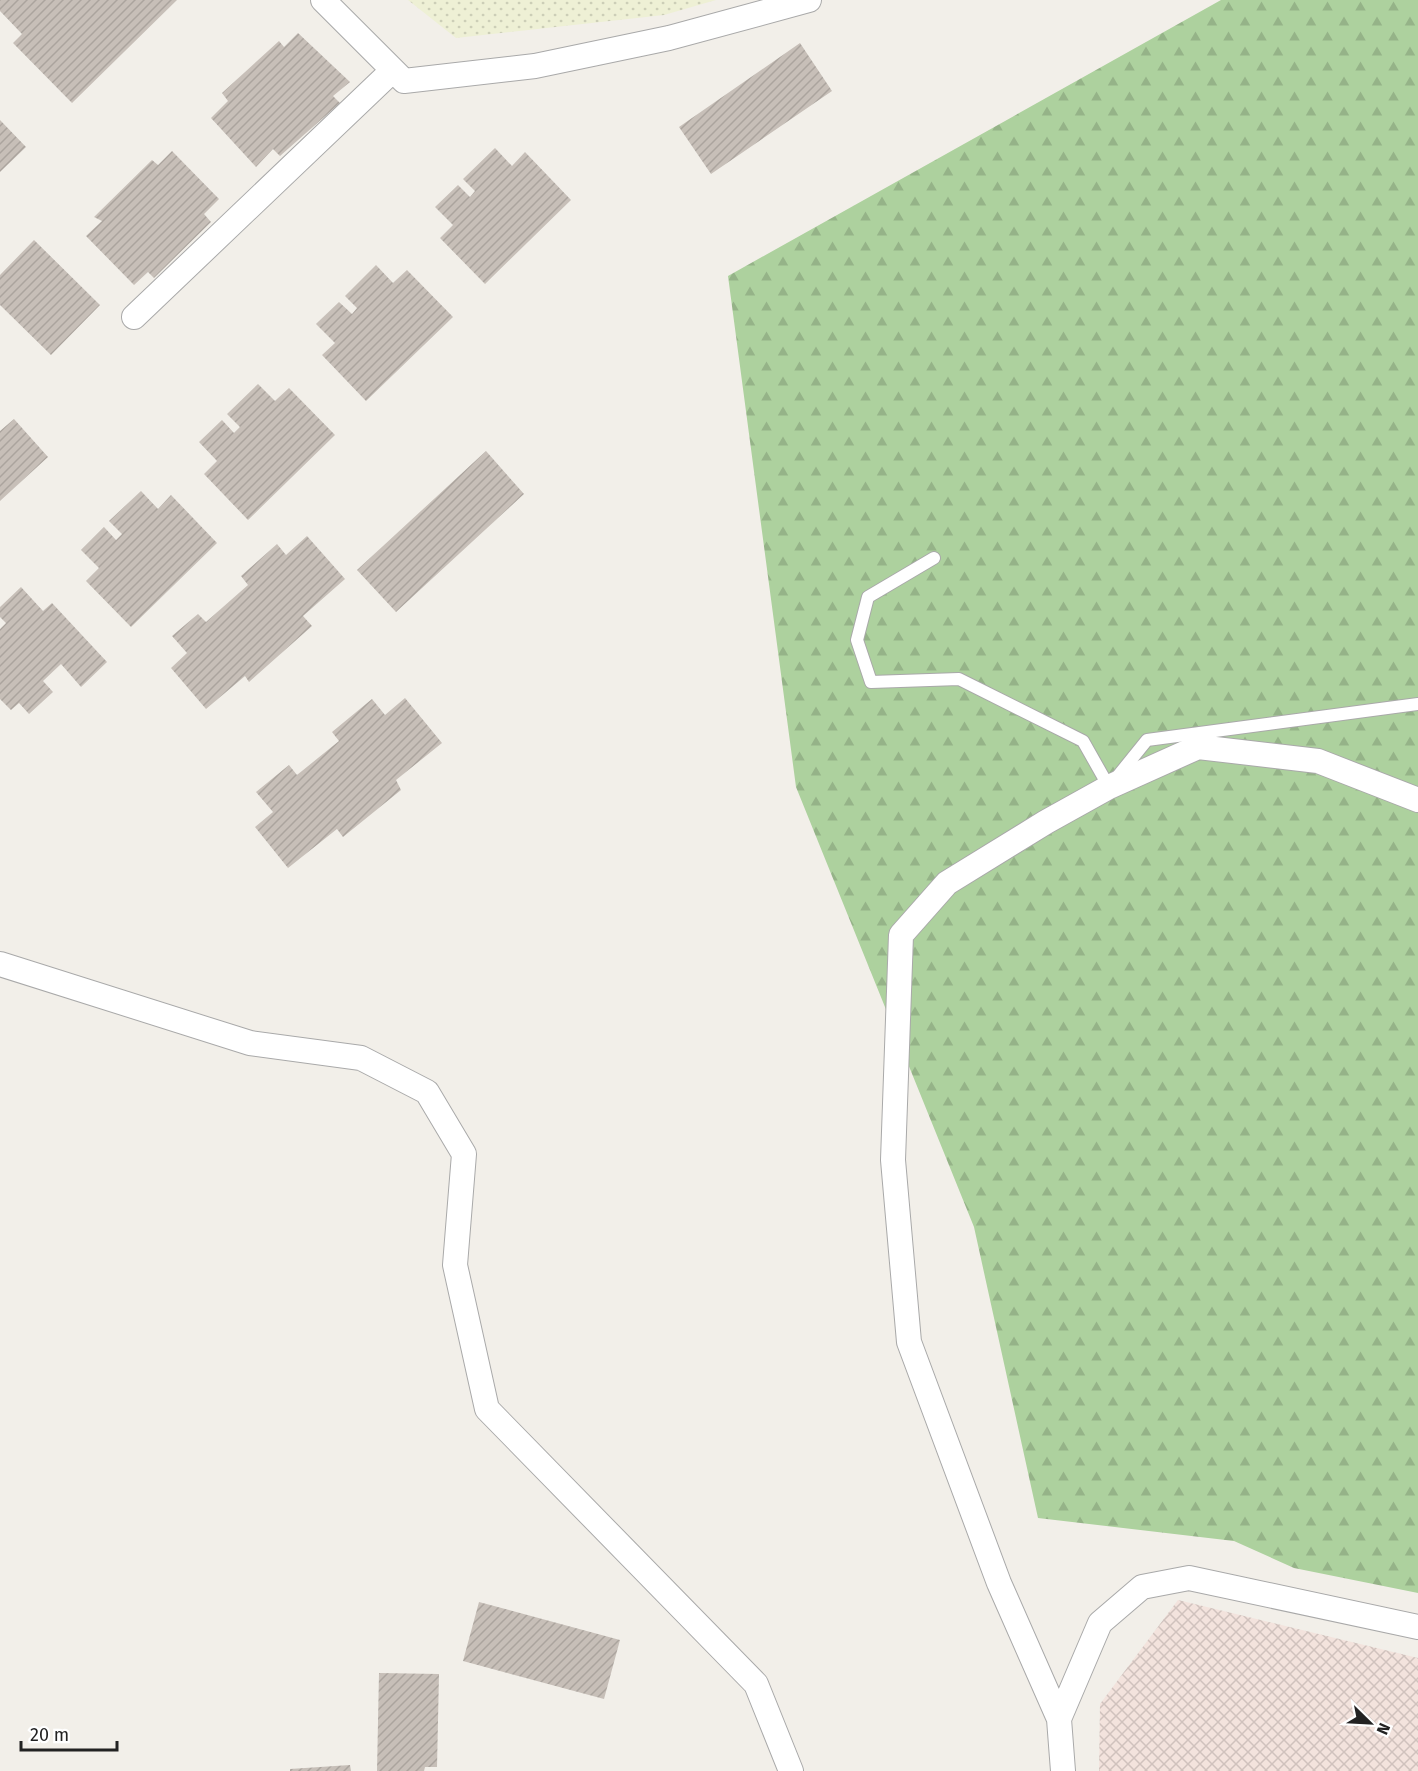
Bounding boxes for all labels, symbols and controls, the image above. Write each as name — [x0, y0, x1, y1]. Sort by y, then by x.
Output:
north arrow — [1340, 1693, 1400, 1753]
scale bar — [21, 1714, 117, 1752]
text: N — [1372, 1720, 1394, 1738]
text: 20 m — [30, 1724, 69, 1746]

